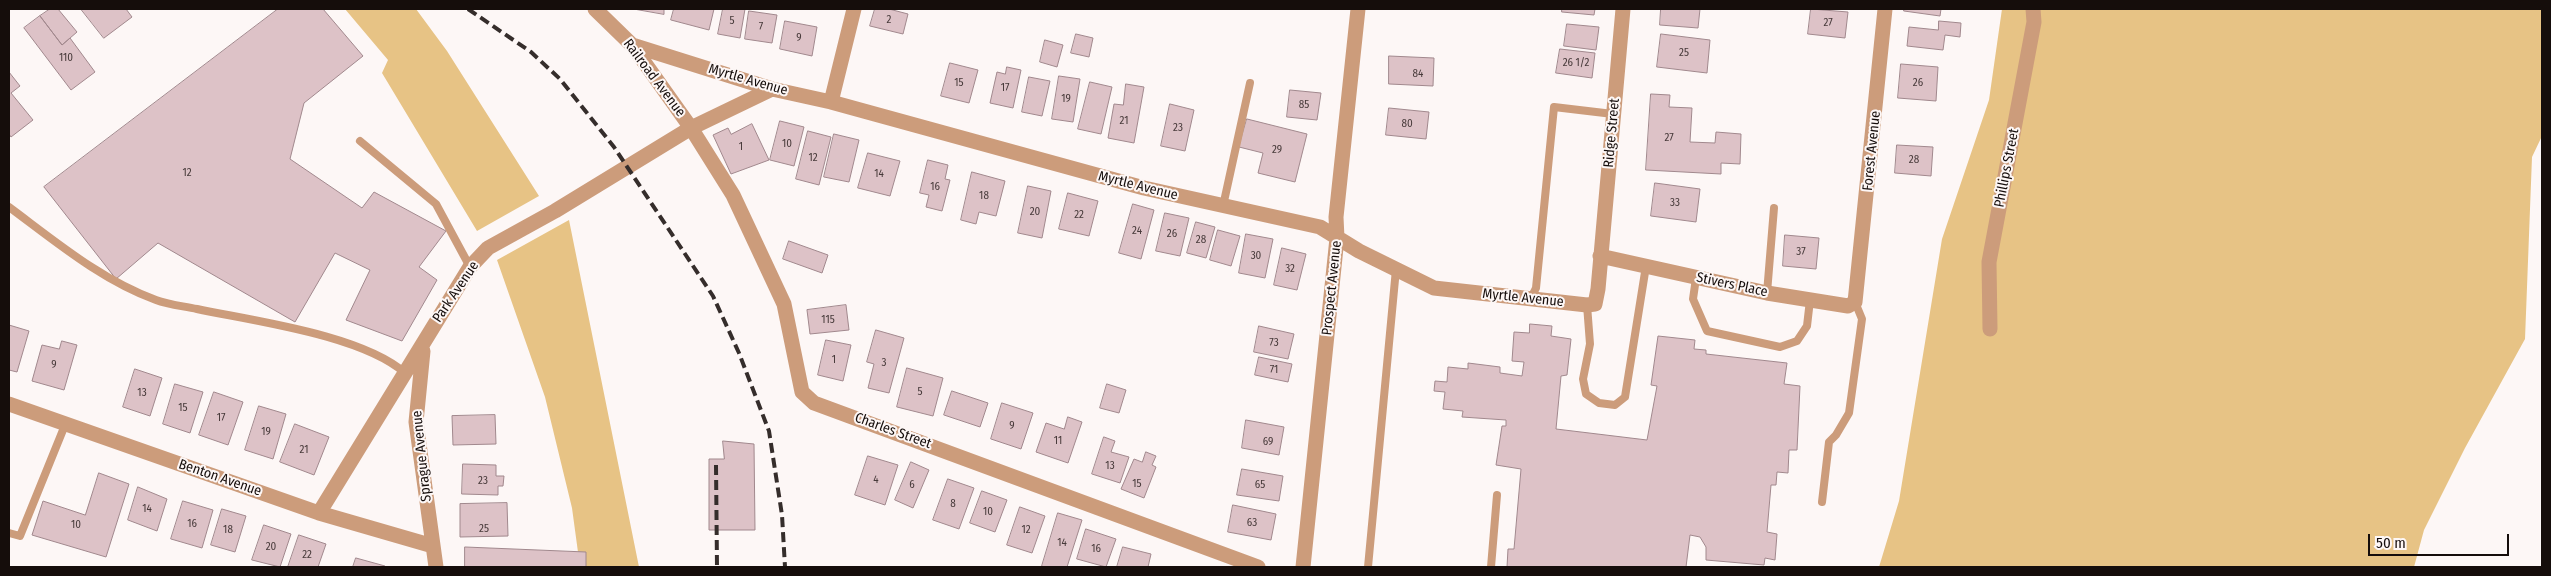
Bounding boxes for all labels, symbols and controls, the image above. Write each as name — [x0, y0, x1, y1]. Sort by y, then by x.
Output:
house number: 2 — [887, 13, 891, 27]
house number: 5 — [729, 14, 735, 28]
house number: 27 — [1823, 16, 1833, 30]
house number: 7 — [759, 20, 763, 34]
house number: 9 — [796, 31, 802, 45]
street label: Railroad Avenue — [619, 36, 689, 120]
house number: 25 — [1679, 46, 1689, 60]
house number: 110 — [59, 51, 73, 65]
house number: 26 1/2 — [1563, 56, 1589, 70]
street label: Myrtle Avenue — [707, 61, 789, 99]
house number: 84 — [1413, 67, 1423, 81]
house number: 15 — [954, 76, 964, 90]
house number: 26 — [1913, 76, 1923, 90]
house number: 17 — [1001, 81, 1009, 95]
house number: 19 — [1061, 92, 1071, 106]
house number: 85 — [1299, 98, 1309, 112]
street label: Ridge Street — [1601, 98, 1623, 168]
street label: Forest Avenue — [1859, 110, 1885, 192]
house number: 21 — [1120, 114, 1128, 128]
house number: 80 — [1401, 117, 1413, 131]
house number: 23 — [1173, 121, 1183, 135]
street label: Phillips Street — [1991, 127, 2023, 209]
house number: 27 — [1664, 131, 1674, 145]
house number: 10 — [782, 137, 792, 151]
house number: 1 — [739, 140, 743, 154]
house number: 29 — [1272, 143, 1282, 157]
house number: 12 — [808, 151, 818, 165]
house number: 28 — [1909, 153, 1919, 167]
house number: 12 — [182, 166, 192, 180]
house number: 14 — [874, 167, 884, 181]
street label: Myrtle Avenue — [1096, 168, 1180, 204]
house number: 16 — [930, 180, 940, 194]
house number: 18 — [979, 189, 989, 203]
house number: 33 — [1670, 196, 1680, 210]
house number: 20 — [1030, 205, 1040, 219]
house number: 22 — [1074, 208, 1084, 222]
house number: 24 — [1132, 224, 1142, 238]
house number: 26 — [1167, 227, 1177, 241]
house number: 28 — [1196, 233, 1206, 247]
street label: Prospect Avenue — [1319, 240, 1345, 336]
house number: 37 — [1796, 245, 1806, 259]
house number: 30 — [1251, 249, 1261, 263]
street label: Park Avenue — [429, 258, 483, 326]
house number: 32 — [1285, 262, 1295, 276]
street label: Stivers Place — [1695, 269, 1769, 301]
street label: Myrtle Avenue — [1482, 285, 1564, 311]
house number: 115 — [821, 313, 835, 327]
house number: 73 — [1269, 336, 1279, 350]
house number: 1 — [832, 353, 836, 367]
house number: 3 — [882, 356, 886, 370]
house number: 9 — [51, 358, 57, 372]
house number: 71 — [1270, 363, 1278, 377]
house number: 5 — [917, 385, 923, 399]
house number: 13 — [137, 386, 147, 400]
house number: 15 — [178, 401, 188, 415]
street label: Charles Street — [852, 409, 934, 453]
street label: Sprague Avenue — [409, 410, 435, 502]
house number: 17 — [217, 411, 225, 425]
house number: 9 — [1009, 419, 1015, 433]
house number: 19 — [261, 425, 271, 439]
house number: 11 — [1054, 434, 1062, 448]
house number: 69 — [1263, 435, 1273, 449]
house number: 21 — [300, 443, 308, 457]
street label: Benton Avenue — [176, 456, 264, 500]
house number: 13 — [1105, 459, 1115, 473]
house number: 4 — [873, 473, 879, 487]
house number: 23 — [478, 474, 488, 488]
house number: 15 — [1132, 477, 1142, 491]
house number: 6 — [909, 478, 915, 492]
house number: 65 — [1255, 478, 1265, 492]
house number: 8 — [950, 497, 956, 511]
house number: 14 — [142, 502, 152, 516]
house number: 10 — [983, 505, 993, 519]
house number: 63 — [1247, 516, 1257, 530]
house number: 16 — [187, 517, 197, 531]
house number: 10 — [71, 518, 81, 532]
house number: 25 — [479, 522, 489, 536]
house number: 18 — [223, 523, 233, 537]
house number: 12 — [1021, 523, 1031, 537]
scale bar — [2371, 524, 2512, 556]
text: 50 m — [2376, 534, 2406, 552]
house number: 14 — [1057, 536, 1067, 550]
house number: 20 — [266, 540, 276, 554]
house number: 16 — [1091, 542, 1101, 556]
house number: 22 — [302, 548, 312, 562]

